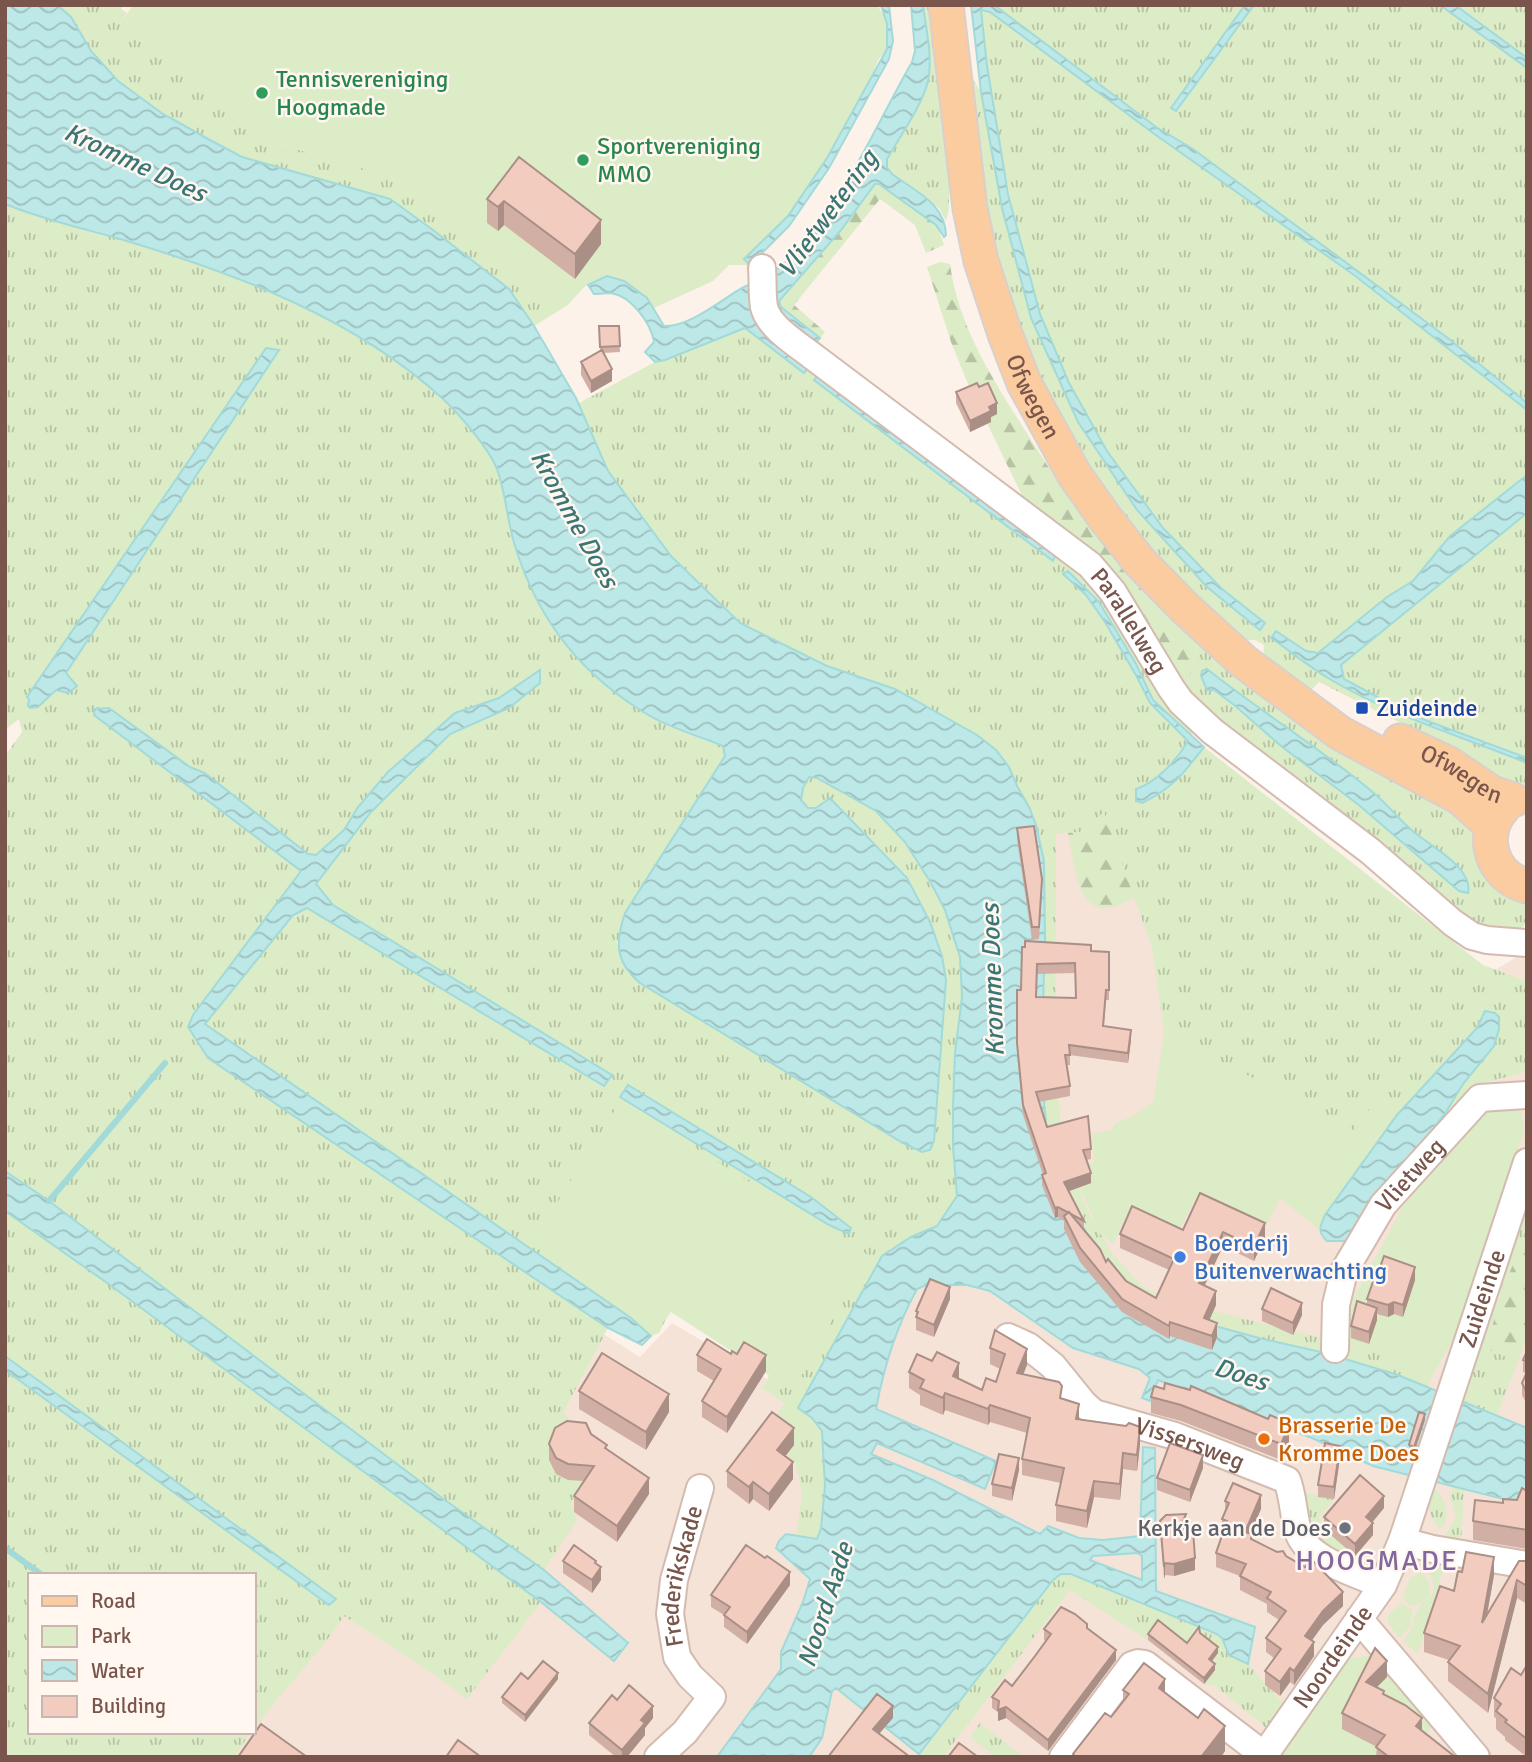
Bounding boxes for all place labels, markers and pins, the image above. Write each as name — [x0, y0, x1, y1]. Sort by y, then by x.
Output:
place label: Tennisvereniging Hoogmade — [276, 64, 448, 122]
marker: Tennisvereniging Hoogmade — [254, 85, 270, 101]
place label: Sportvereniging MMO — [597, 131, 761, 189]
marker: Sportvereniging MMO — [575, 152, 591, 168]
place label: Zuideinde — [1376, 693, 1477, 723]
marker: Zuideinde — [1354, 700, 1370, 716]
place label: Boerderij Buitenverwachting — [1194, 1228, 1387, 1286]
marker: Boerderij Buitenverwachting — [1172, 1249, 1188, 1265]
place label: Brasserie De Kromme Does — [1278, 1410, 1419, 1468]
marker: Brasserie De Kromme Does — [1256, 1431, 1272, 1447]
place label: Kerkje aan de Does — [1137, 1513, 1331, 1543]
marker: Kerkje aan de Does — [1337, 1520, 1353, 1536]

